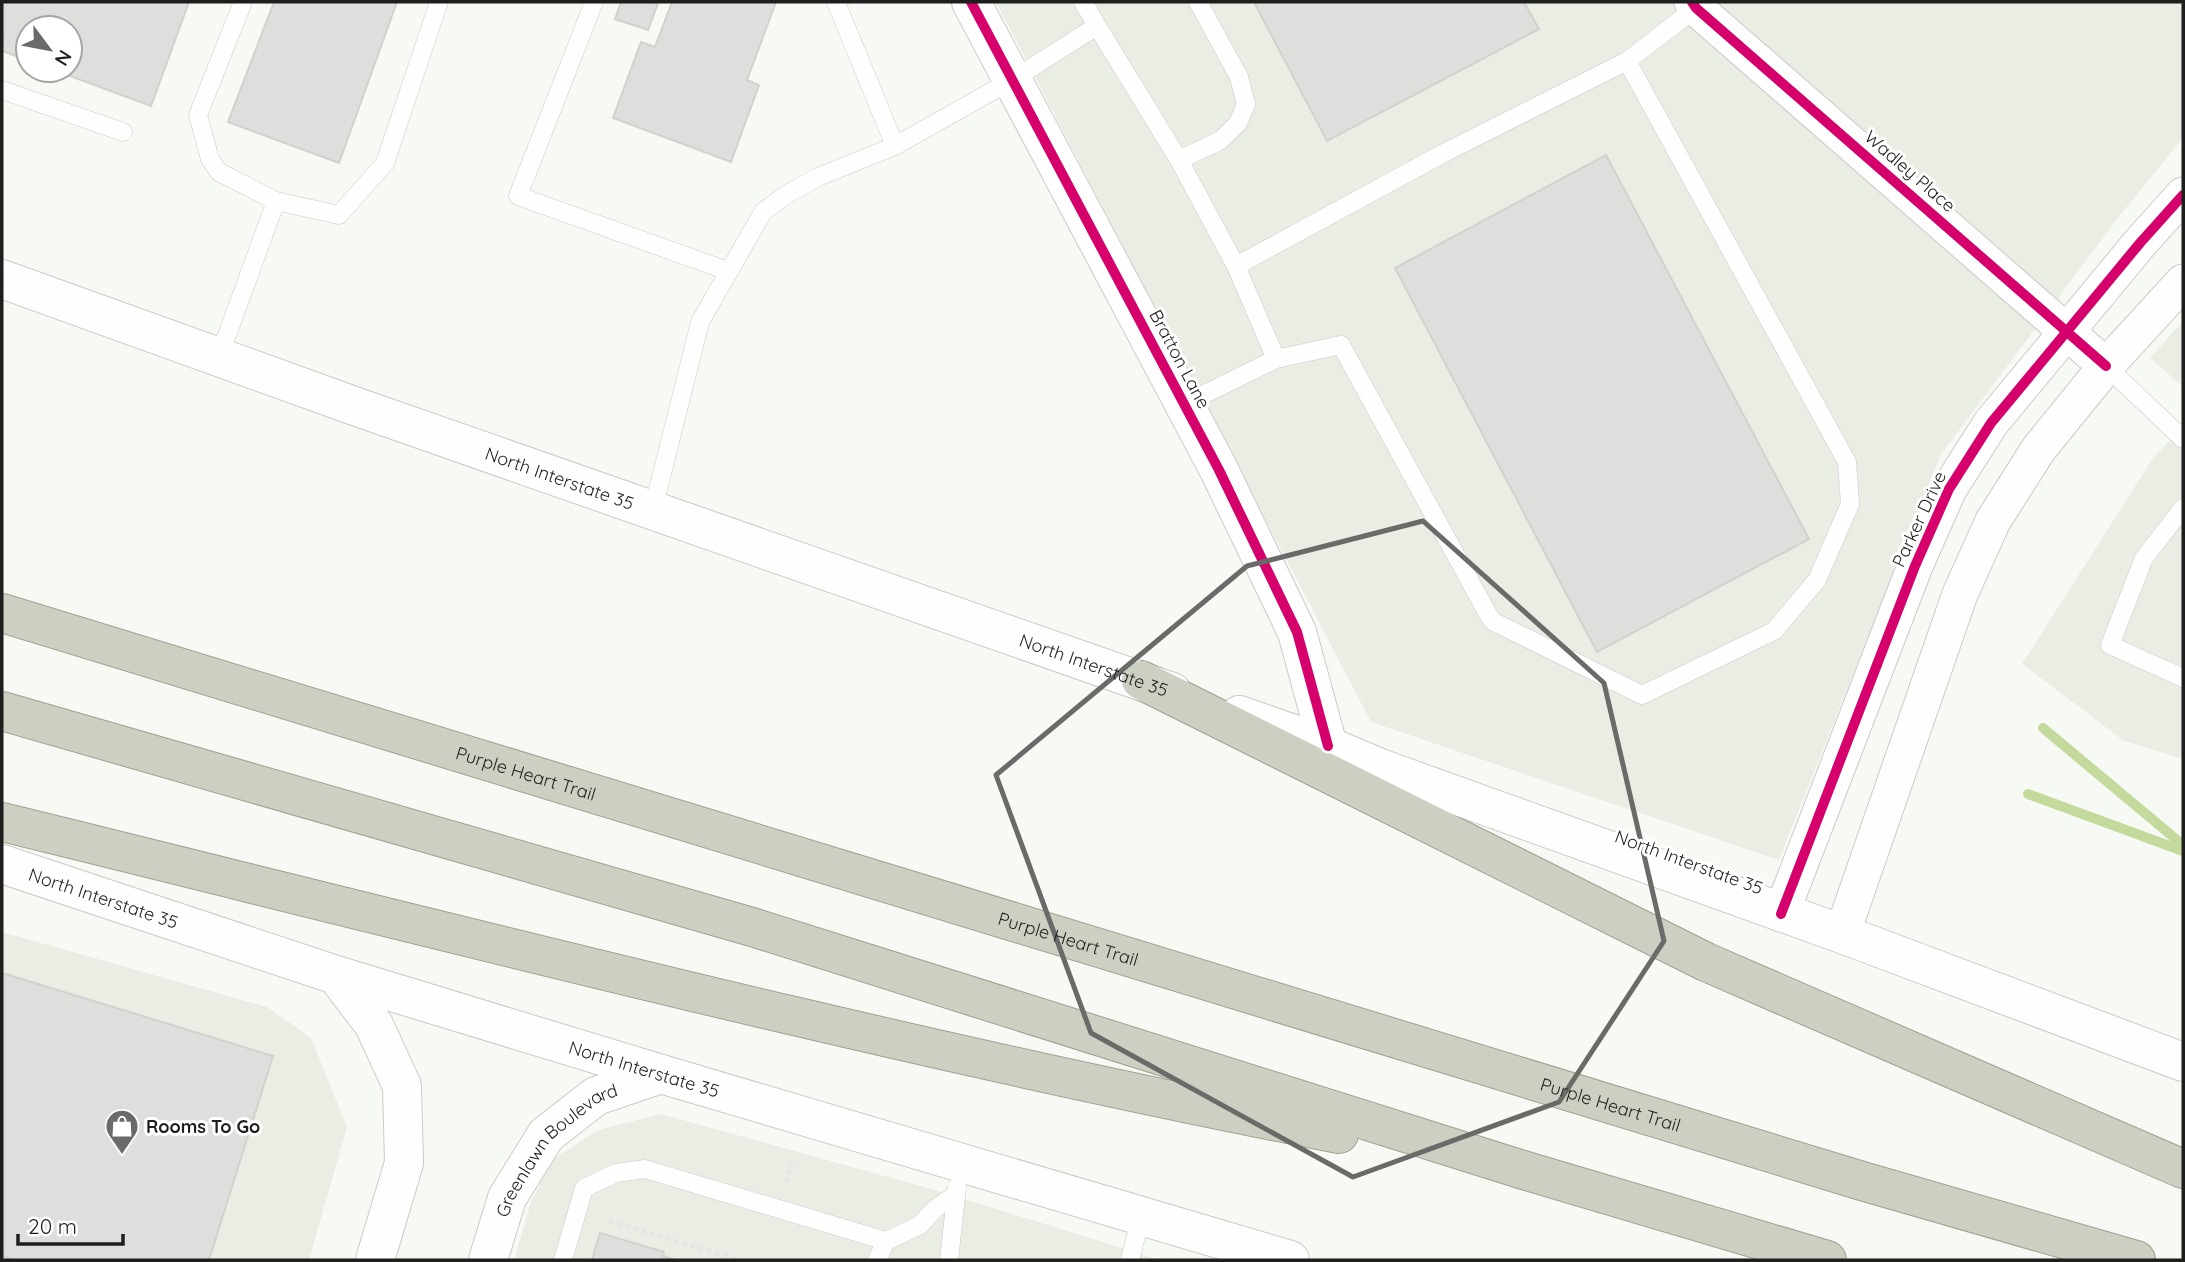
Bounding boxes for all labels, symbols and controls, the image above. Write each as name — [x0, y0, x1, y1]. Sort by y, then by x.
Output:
north arrow — [14, 14, 84, 84]
text: N — [50, 46, 77, 70]
street label: Wadley Place — [1860, 125, 1960, 217]
street label: Bratton Lane — [1144, 306, 1216, 412]
street label: North Interstate 35 — [482, 441, 637, 514]
street label: Parker Drive — [1887, 467, 1951, 571]
street label: North Interstate 35 — [1016, 628, 1171, 701]
street label: Purple Heart Trail — [453, 741, 599, 805]
street label: North Interstate 35 — [1612, 825, 1766, 899]
street label: North Interstate 35 — [26, 862, 181, 933]
street label: Purple Heart Trail — [996, 906, 1141, 971]
street label: North Interstate 35 — [566, 1035, 722, 1102]
street label: Purple Heart Trail — [1538, 1072, 1684, 1136]
street label: Greenlawn Boulevard — [490, 1078, 620, 1220]
shop icon: Rooms To Go — [103, 1107, 141, 1156]
place label: Rooms To Go — [146, 1115, 260, 1138]
scale bar — [18, 1202, 122, 1246]
text: 20 m — [28, 1213, 77, 1239]

